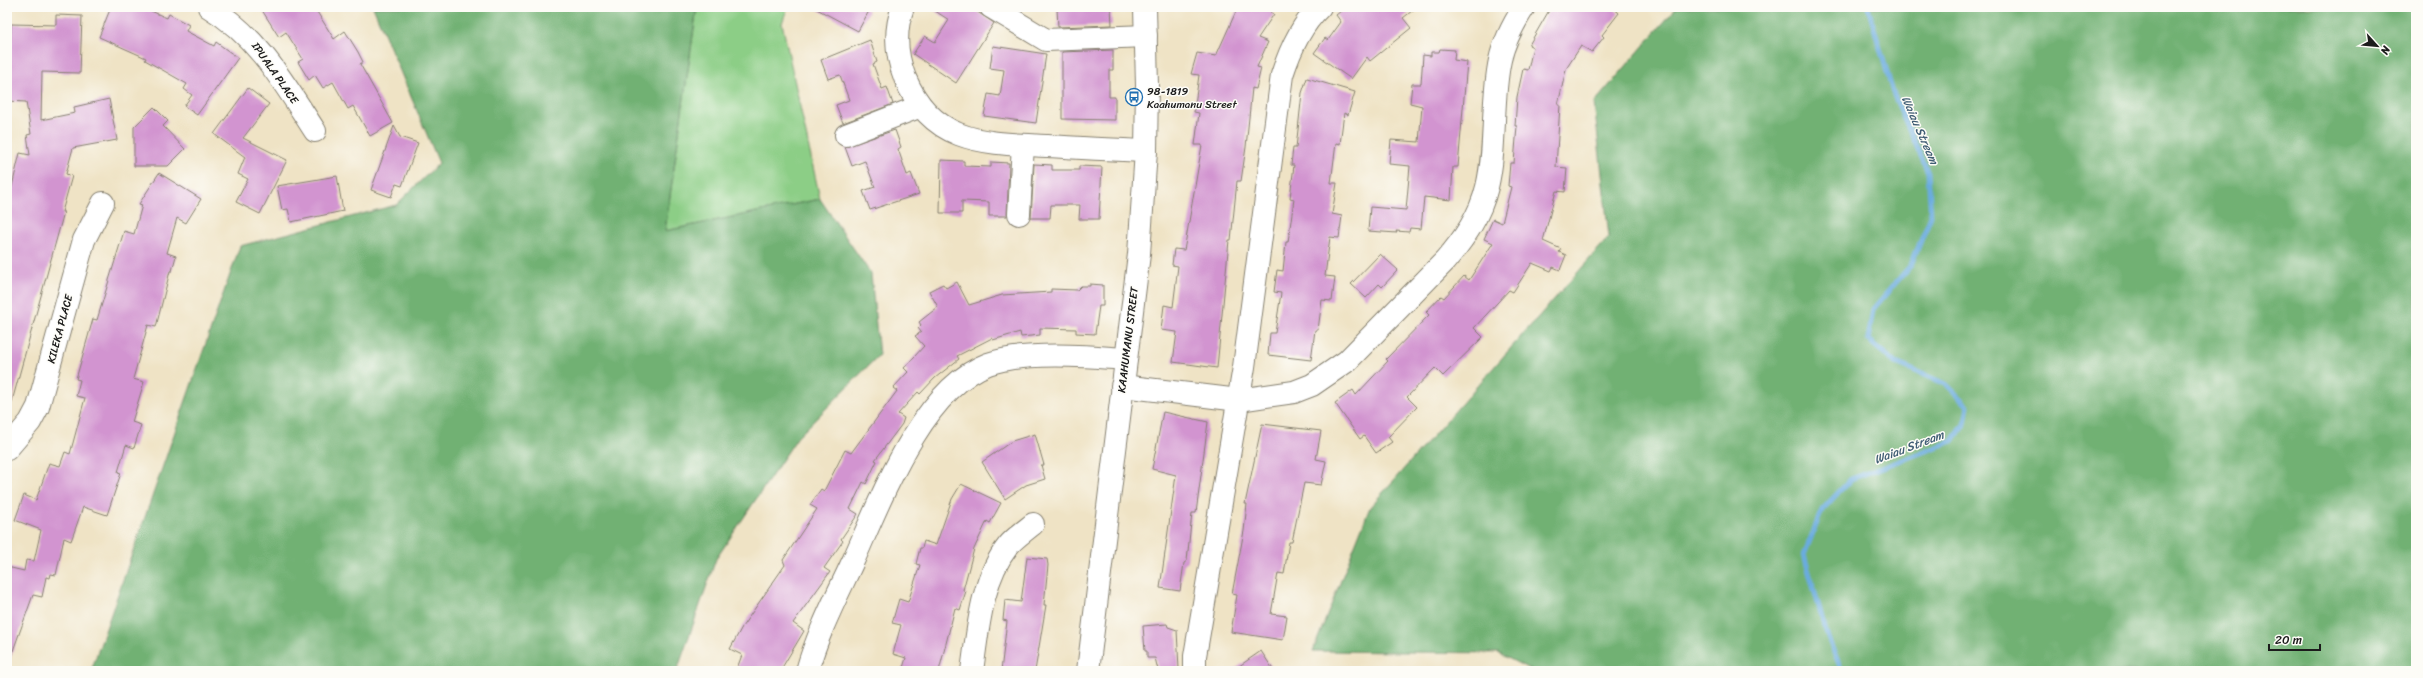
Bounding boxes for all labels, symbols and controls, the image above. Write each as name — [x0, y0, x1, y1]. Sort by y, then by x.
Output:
north arrow — [2357, 26, 2397, 66]
street label: IPUALA PLACE — [246, 37, 304, 109]
text: N — [2375, 42, 2396, 58]
place label: 98-1819 Kaahumanu Street — [1147, 82, 1237, 114]
bus stop icon: 98-1819 Kaahumanu Street — [1124, 87, 1144, 107]
water label: Waiau Stream — [1895, 92, 1946, 170]
street label: KAAHUMANU STREET — [1112, 285, 1144, 394]
street label: KILEKA PLACE — [42, 292, 79, 366]
water label: Waiau Stream — [1871, 423, 1949, 470]
scale bar — [2269, 626, 2320, 652]
text: 20 m — [2275, 629, 2302, 651]

